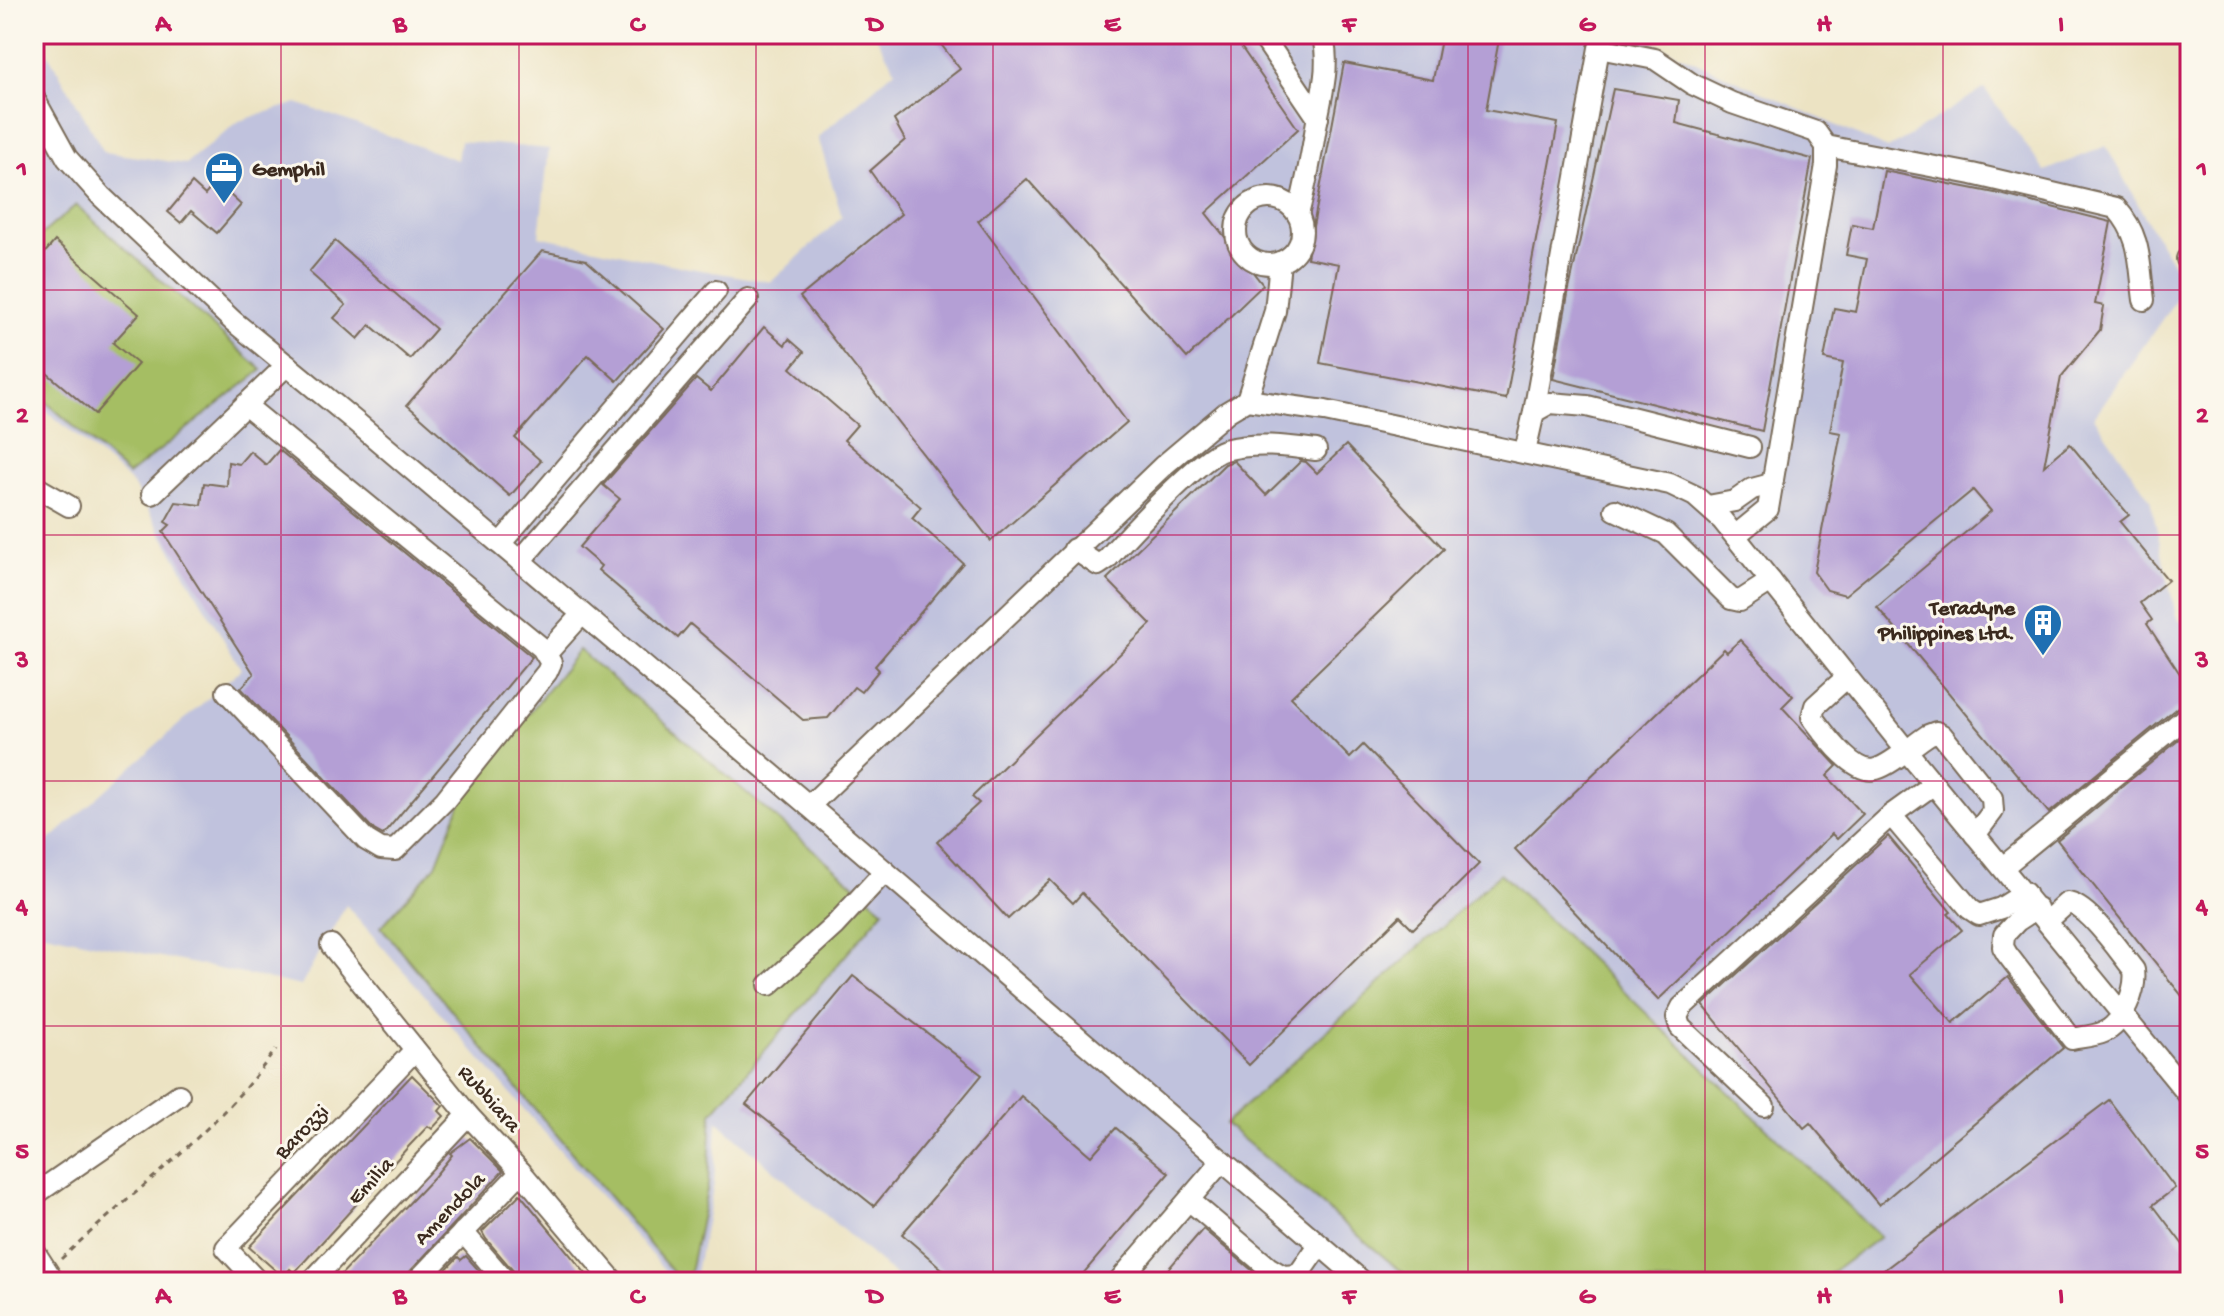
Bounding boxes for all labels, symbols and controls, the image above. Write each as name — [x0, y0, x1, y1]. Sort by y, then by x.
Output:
text: A — [154, 11, 172, 42]
text: B — [392, 11, 408, 42]
text: C — [630, 11, 647, 42]
text: D — [865, 11, 885, 42]
text: E — [1104, 11, 1122, 42]
text: F — [1341, 11, 1357, 42]
text: G — [1579, 11, 1597, 42]
text: H — [1817, 11, 1833, 42]
text: I — [2058, 11, 2064, 42]
office icon: Gemphil — [203, 150, 245, 205]
text: 1 — [16, 156, 27, 187]
text: 1 — [2196, 156, 2207, 187]
place label: Gemphil — [252, 158, 325, 184]
text: 2 — [16, 402, 29, 433]
text: 2 — [2196, 402, 2209, 433]
place label: Teradyne Philippines Ltd. — [1877, 597, 2016, 648]
building icon: Teradyne Philippines Ltd. — [2022, 602, 2064, 657]
text: 3 — [14, 647, 29, 678]
text: 3 — [2194, 647, 2209, 678]
text: 4 — [15, 893, 29, 924]
text: 4 — [2195, 893, 2209, 924]
street label: Rubbiara — [451, 1061, 526, 1140]
street label: Barozzi — [270, 1100, 336, 1167]
text: 5 — [15, 1138, 29, 1169]
text: 5 — [2195, 1138, 2209, 1169]
street label: Emilia — [343, 1152, 401, 1211]
street label: Amendola — [410, 1167, 493, 1252]
text: A — [154, 1283, 172, 1314]
text: B — [392, 1283, 408, 1314]
text: C — [630, 1283, 647, 1314]
text: D — [865, 1283, 885, 1314]
text: E — [1104, 1283, 1122, 1314]
text: F — [1341, 1283, 1357, 1314]
text: G — [1579, 1283, 1597, 1314]
text: H — [1817, 1283, 1833, 1314]
text: I — [2058, 1283, 2064, 1314]

